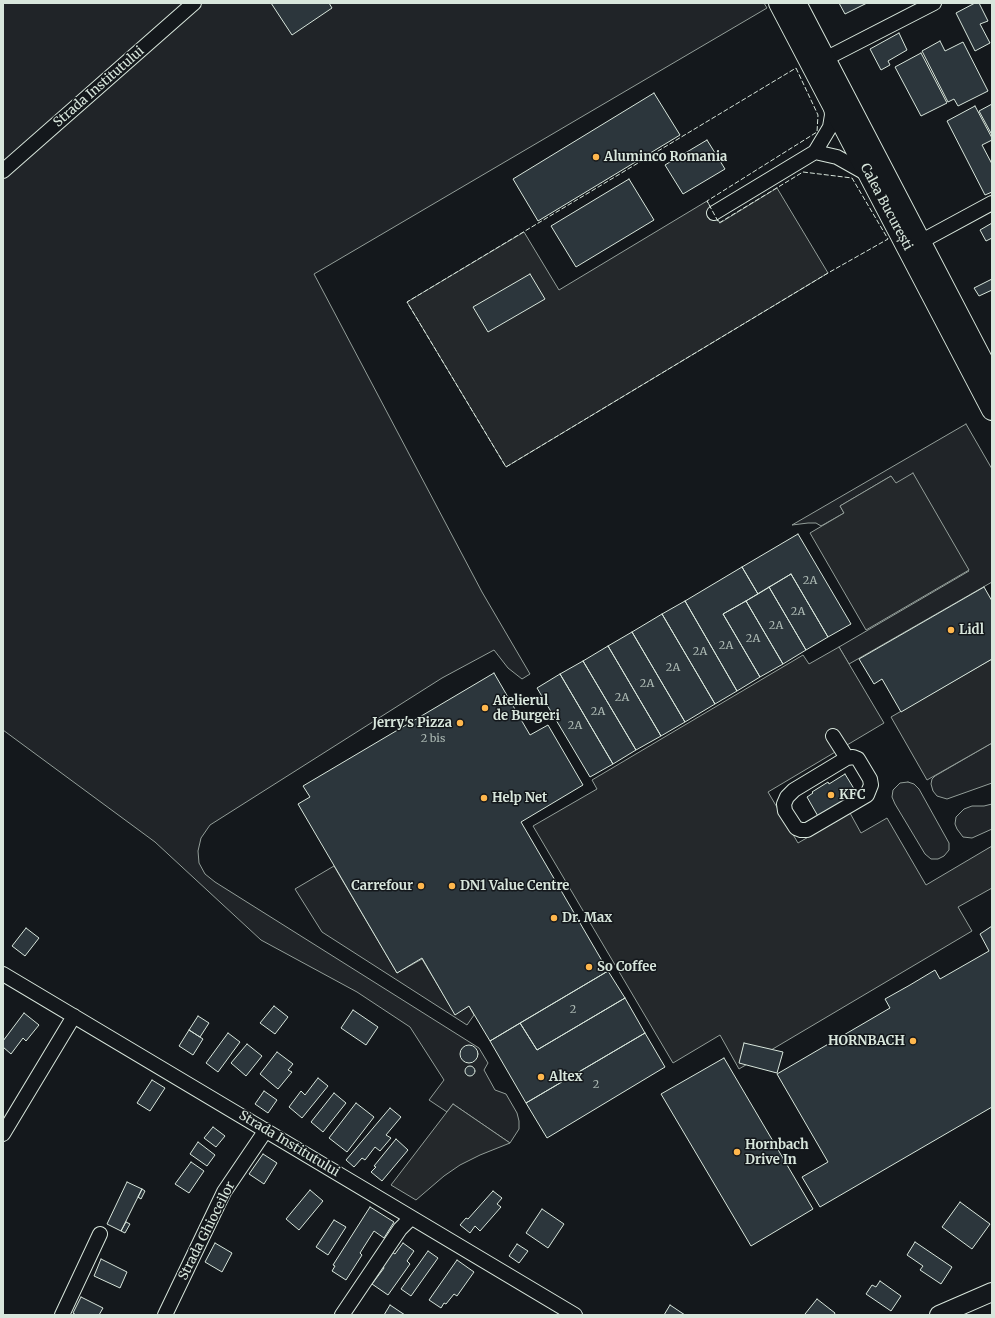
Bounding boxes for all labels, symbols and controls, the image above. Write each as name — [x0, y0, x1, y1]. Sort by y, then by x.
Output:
street label: Strada Institutului — [51, 43, 147, 131]
place label: Aluminco Romania — [604, 149, 727, 165]
marker: Aluminco Romania — [591, 152, 601, 162]
street label: Calea București — [857, 161, 915, 253]
house number: 2A — [803, 574, 817, 588]
house number: 2A — [791, 605, 805, 619]
house number: 2A — [769, 619, 783, 633]
place label: Lidl — [959, 622, 984, 638]
marker: Lidl — [946, 625, 956, 635]
house number: 2A — [746, 632, 760, 646]
house number: 2A — [719, 639, 733, 653]
house number: 2A — [693, 645, 707, 659]
house number: 2A — [666, 661, 680, 675]
house number: 2A — [640, 677, 654, 691]
house number: 2A — [615, 691, 629, 705]
place label: Atelierul de Burgeri — [493, 693, 560, 724]
marker: Atelierul de Burgeri — [480, 703, 490, 713]
house number: 2A — [591, 705, 605, 719]
place label: Jerry's Pizza — [372, 715, 452, 731]
marker: Jerry's Pizza — [455, 718, 465, 728]
house number: 2A — [568, 719, 582, 733]
house number: 2 bis — [421, 732, 445, 746]
place label: KFC — [839, 787, 866, 803]
place label: Help Net — [492, 790, 547, 806]
marker: KFC — [826, 790, 836, 800]
marker: Help Net — [479, 793, 489, 803]
place label: Carrefour — [351, 878, 413, 894]
place label: DN1 Value Centre — [460, 878, 569, 894]
marker: Carrefour — [416, 881, 426, 891]
marker: DN1 Value Centre — [447, 881, 457, 891]
place label: Dr. Max — [562, 910, 612, 926]
marker: Dr. Max — [549, 913, 559, 923]
place label: So Coffee — [597, 959, 656, 975]
marker: So Coffee — [584, 962, 594, 972]
house number: 2 — [570, 1003, 576, 1017]
place label: HORNBACH — [828, 1033, 905, 1049]
marker: HORNBACH — [908, 1036, 918, 1046]
place label: Altex — [549, 1069, 582, 1085]
marker: Altex — [536, 1072, 546, 1082]
house number: 2 — [593, 1078, 599, 1092]
street label: Strada Institutului — [236, 1108, 342, 1180]
place label: Hornbach Drive In — [745, 1137, 809, 1168]
marker: Hornbach Drive In — [732, 1147, 742, 1157]
street label: Strada Ghioceilor — [175, 1179, 239, 1283]

